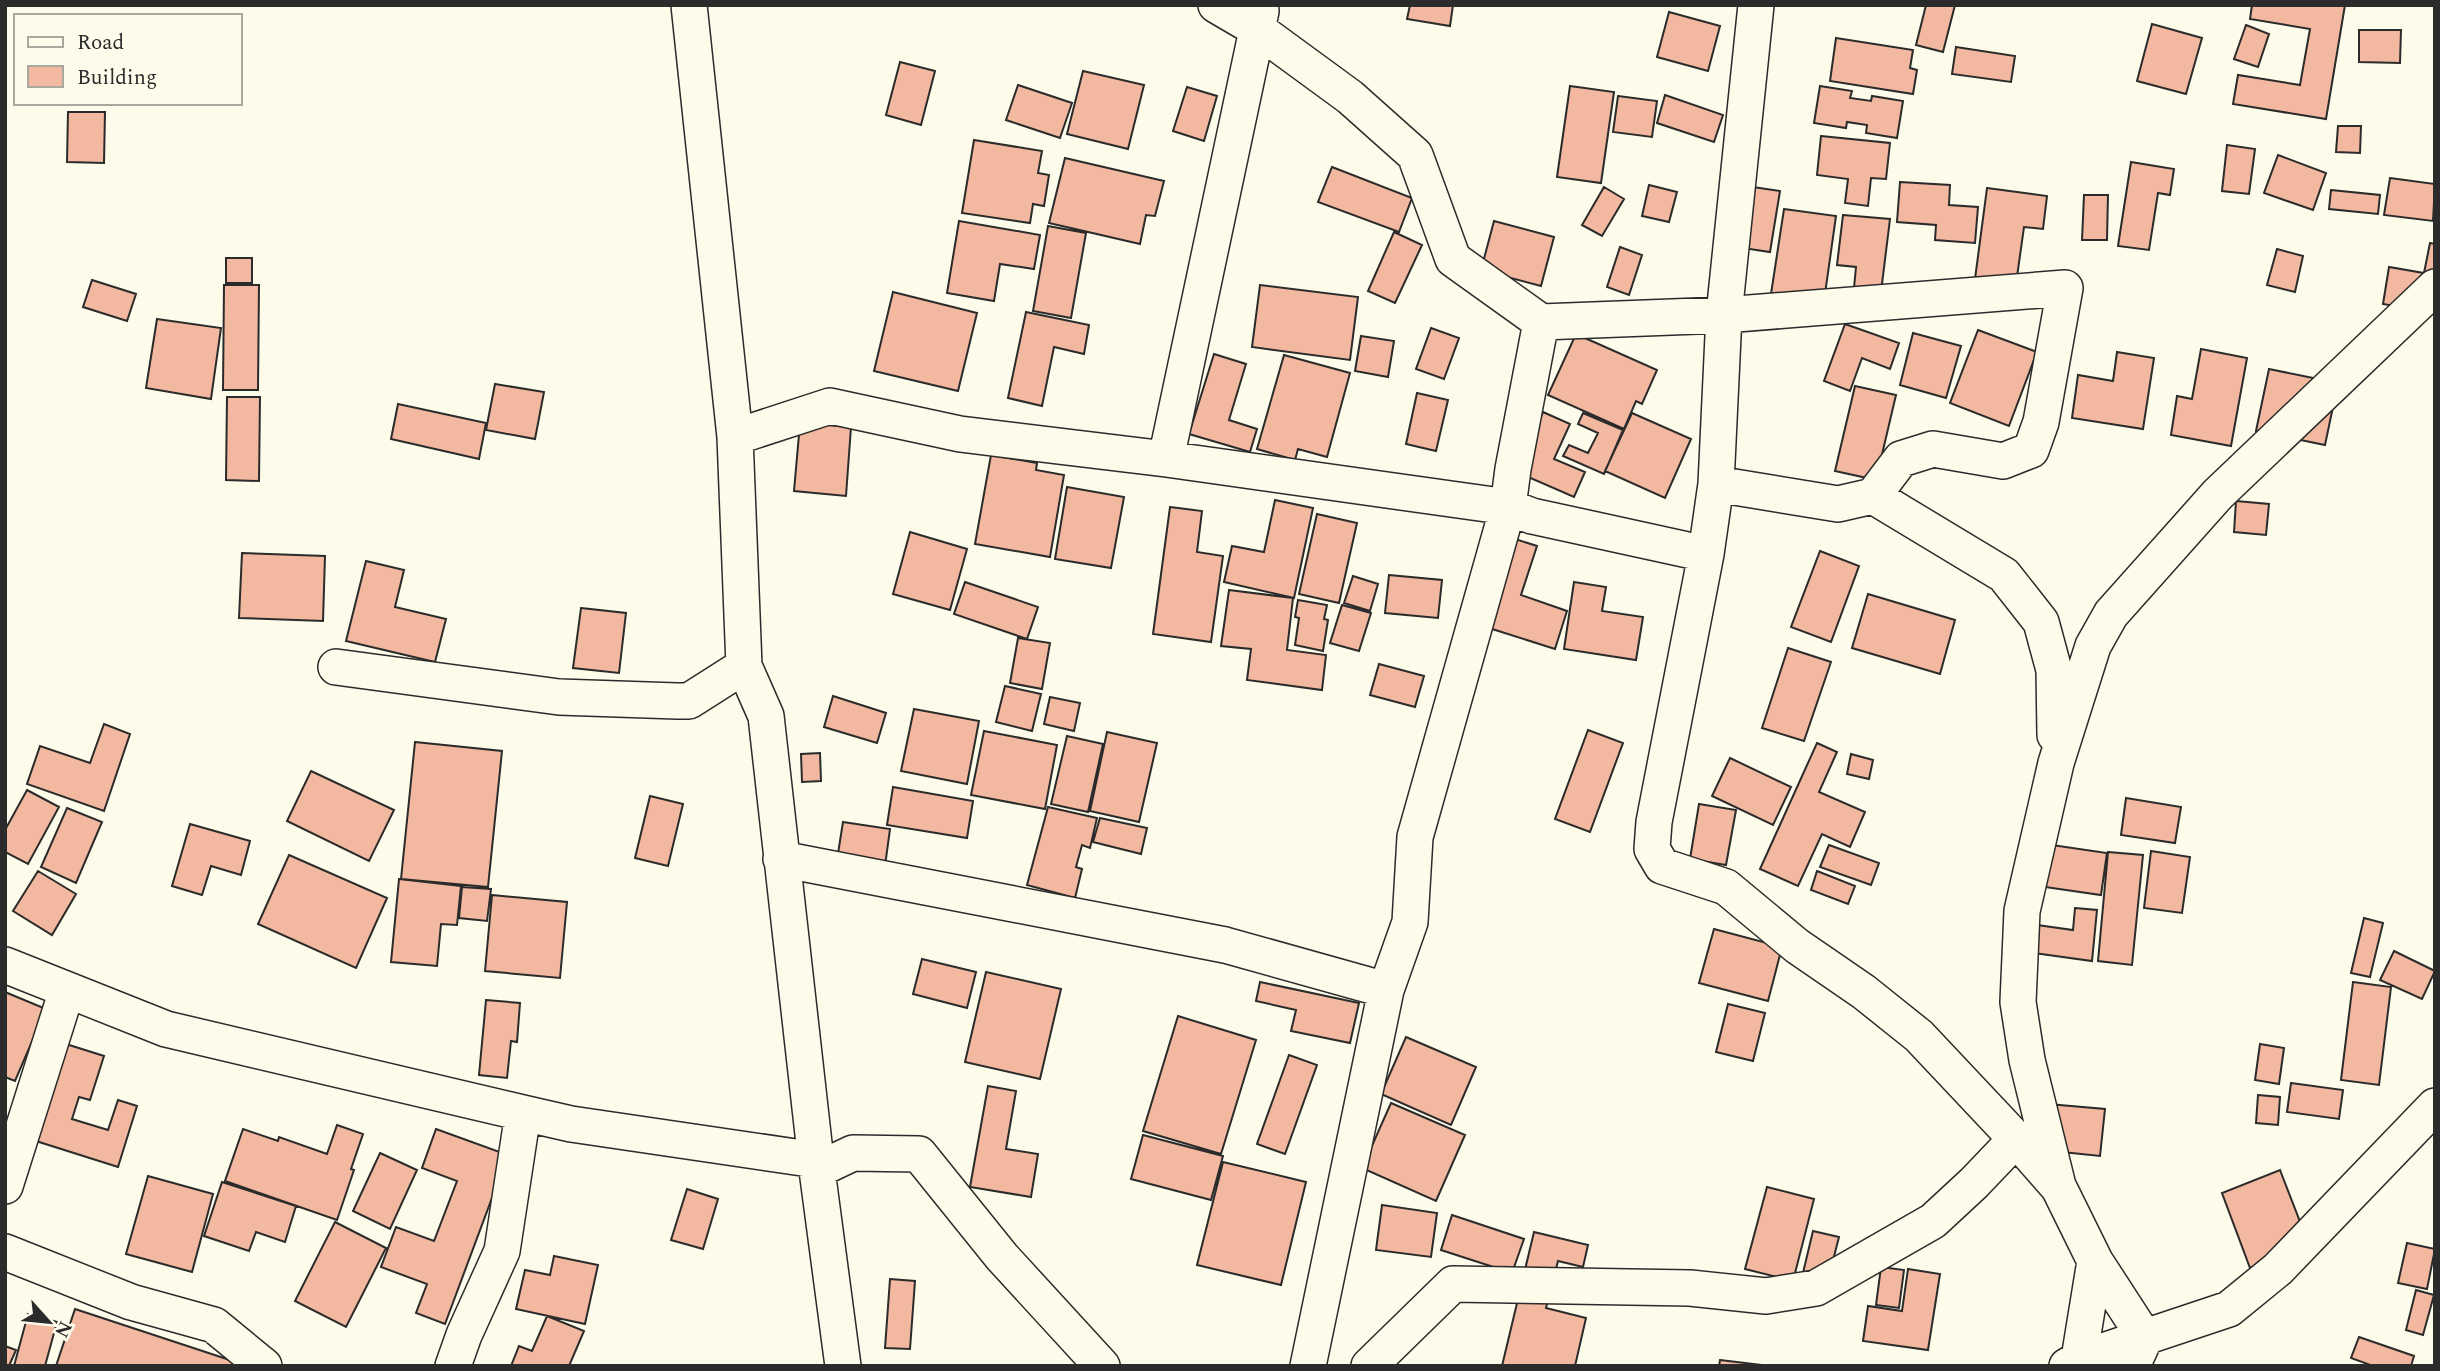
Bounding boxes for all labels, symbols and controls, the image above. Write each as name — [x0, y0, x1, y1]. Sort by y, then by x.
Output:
legend — [14, 14, 242, 105]
text: Road — [77, 27, 124, 59]
text: Building — [77, 62, 157, 94]
north arrow — [14, 1287, 84, 1357]
text: N — [46, 1316, 79, 1343]

